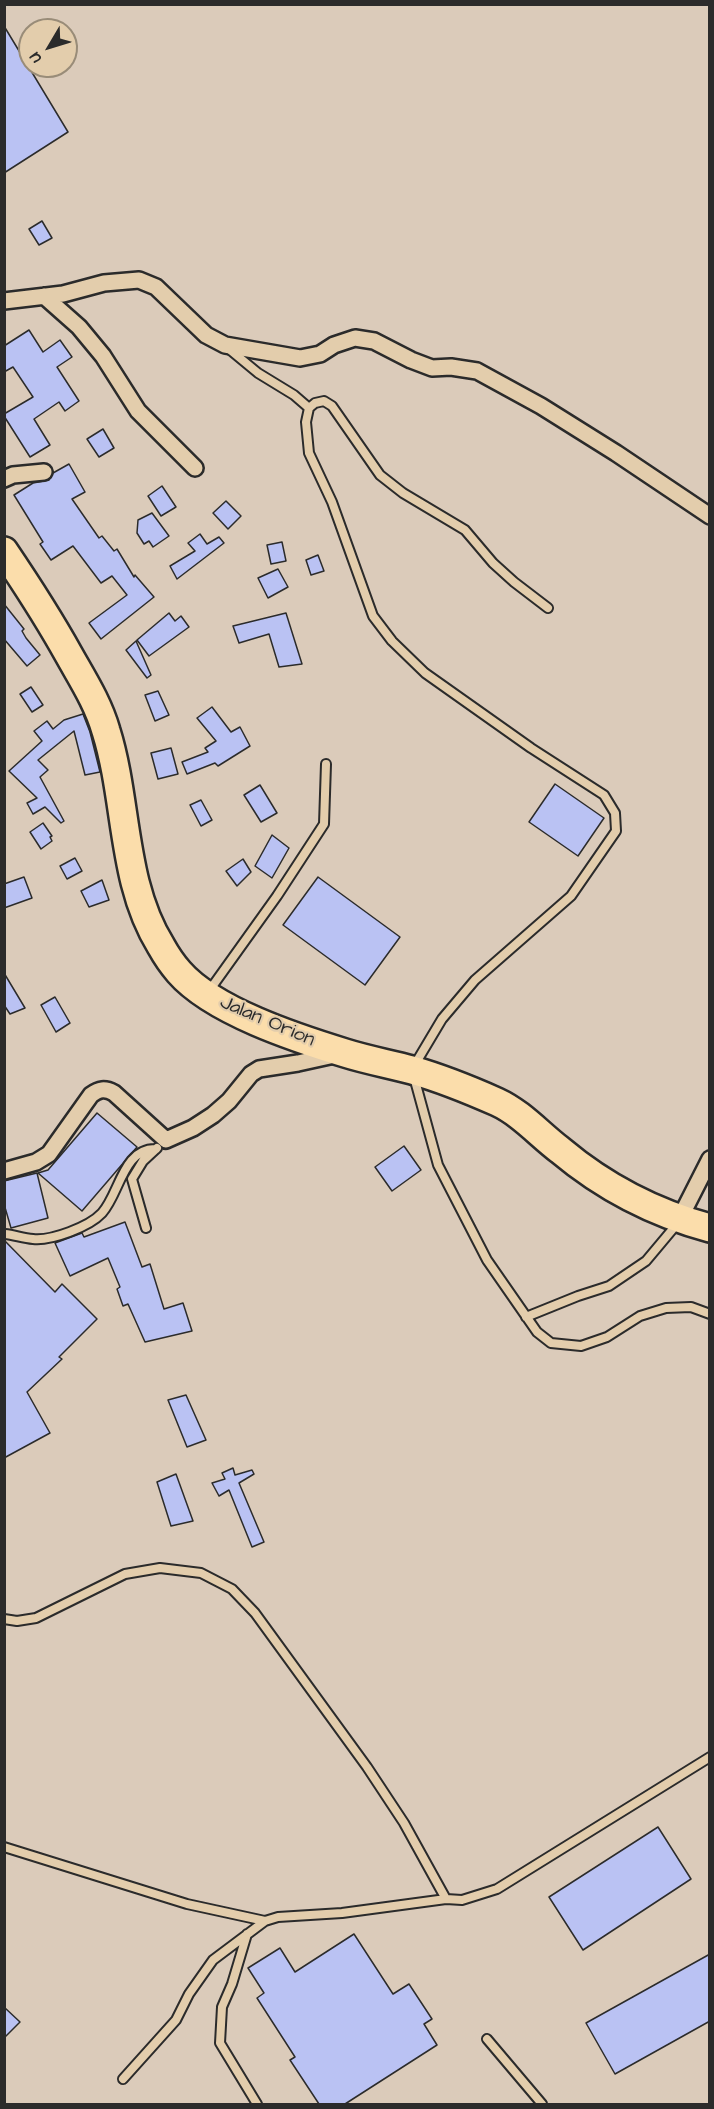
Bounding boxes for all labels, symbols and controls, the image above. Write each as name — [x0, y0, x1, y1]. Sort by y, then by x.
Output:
north arrow — [18, 18, 78, 78]
text: U — [24, 48, 47, 68]
street label: Jalan Orion — [216, 991, 318, 1053]

